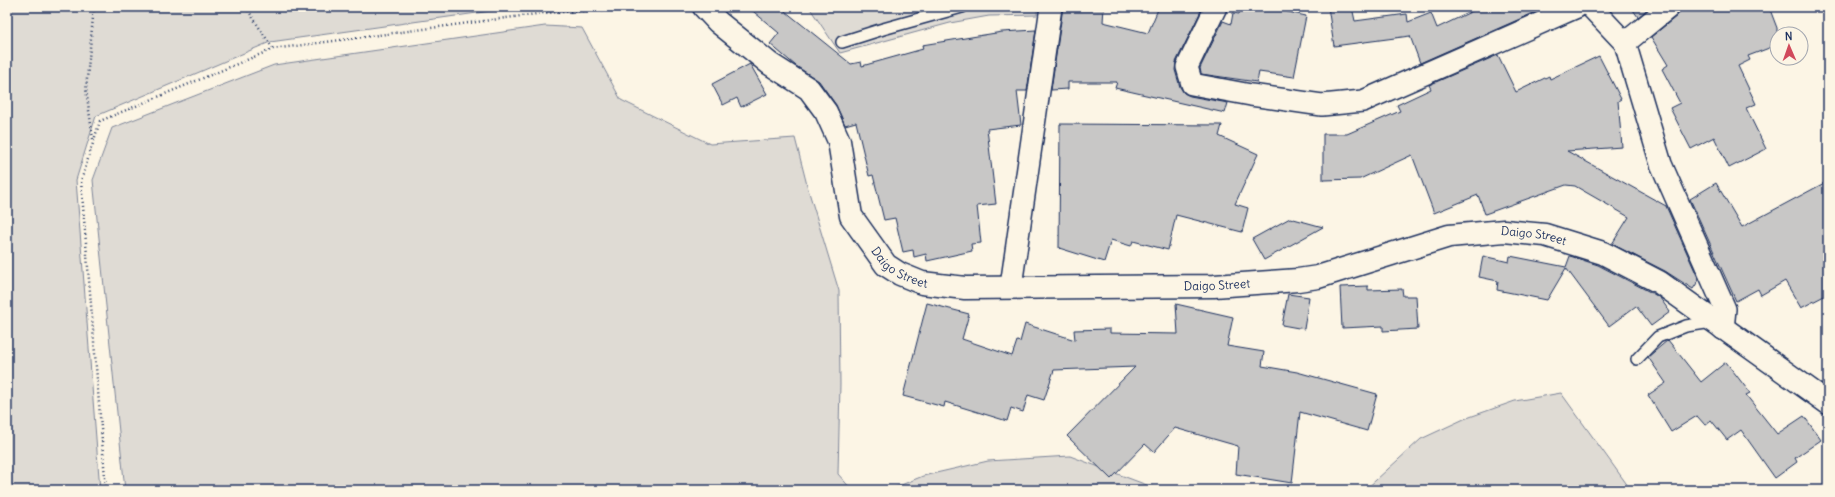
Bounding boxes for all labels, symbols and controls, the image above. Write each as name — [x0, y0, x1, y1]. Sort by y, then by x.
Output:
north arrow — [1769, 26, 1809, 66]
text: N — [1785, 29, 1793, 43]
street label: Daigo Street — [1500, 223, 1569, 248]
street label: Daigo Street — [868, 244, 928, 291]
street label: Daigo Street — [1184, 275, 1251, 293]

